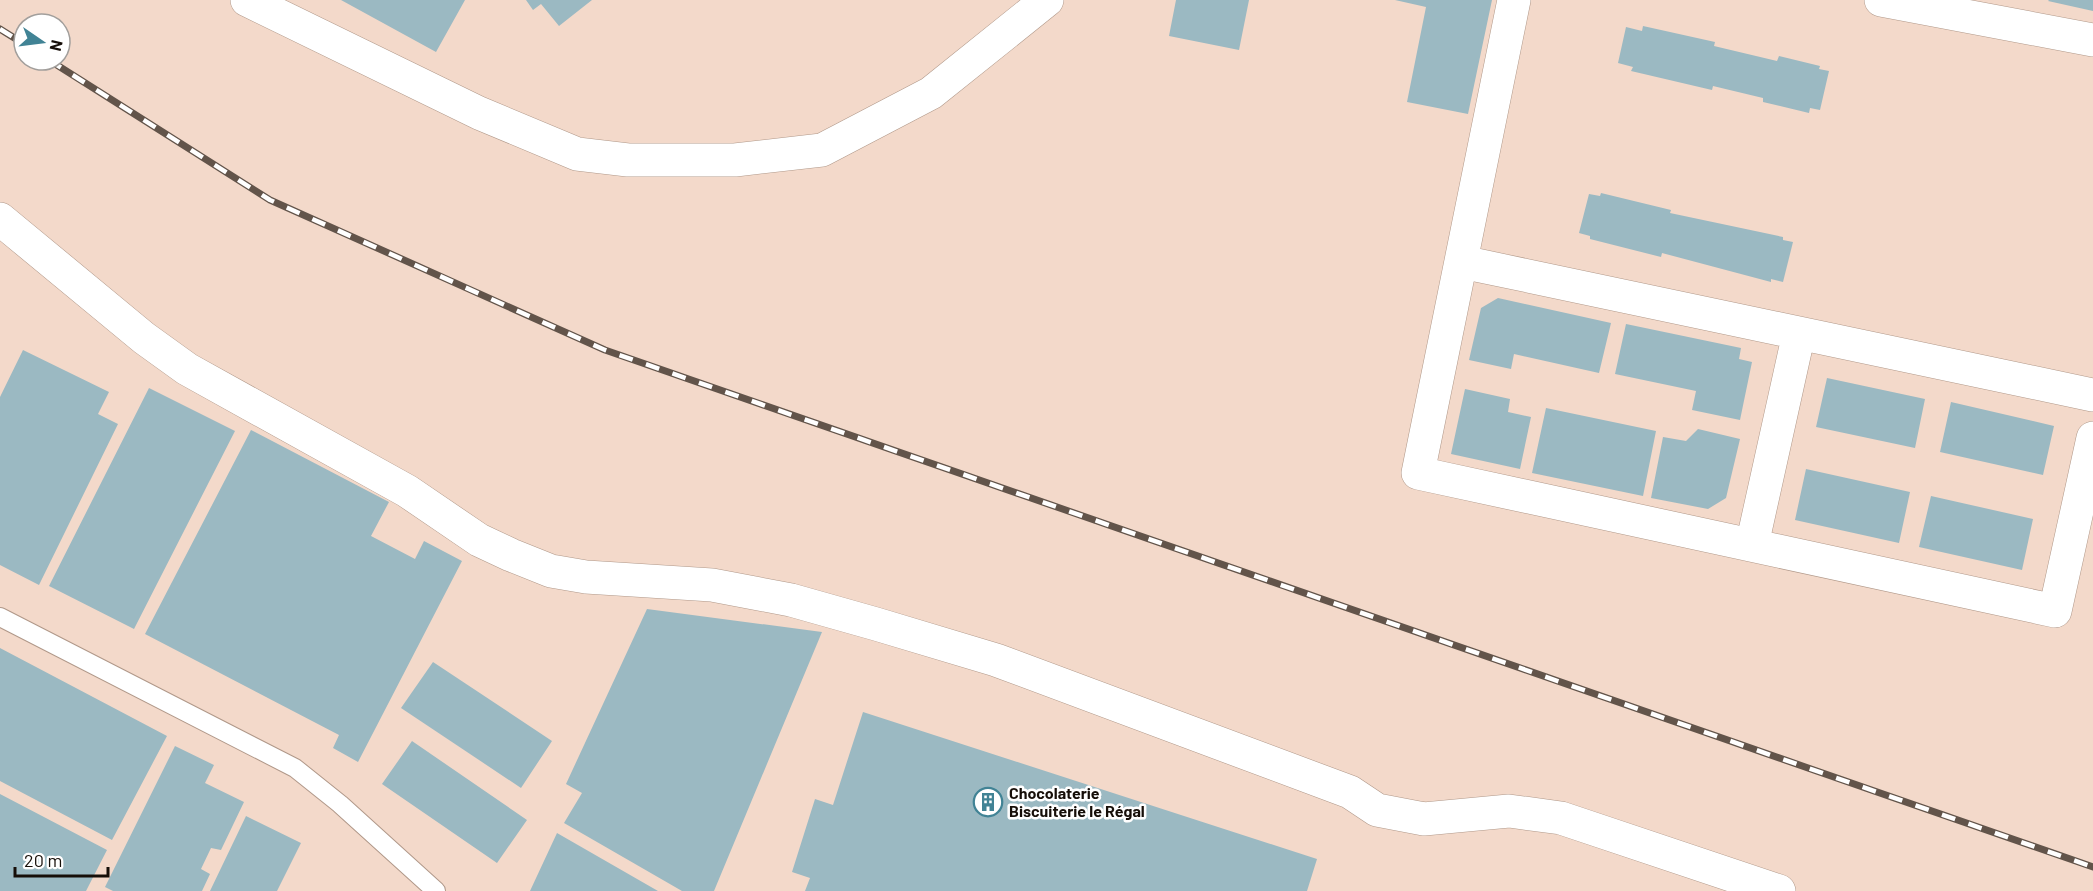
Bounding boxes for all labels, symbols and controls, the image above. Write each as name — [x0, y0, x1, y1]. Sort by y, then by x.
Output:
north arrow — [12, 12, 72, 72]
text: N — [47, 38, 68, 53]
place label: Chocolaterie Biscuiterie le Régal — [1009, 783, 1145, 820]
building icon: Chocolaterie Biscuiterie le Régal — [972, 786, 1004, 818]
scale bar — [15, 840, 108, 878]
text: 20 m — [24, 849, 62, 871]

